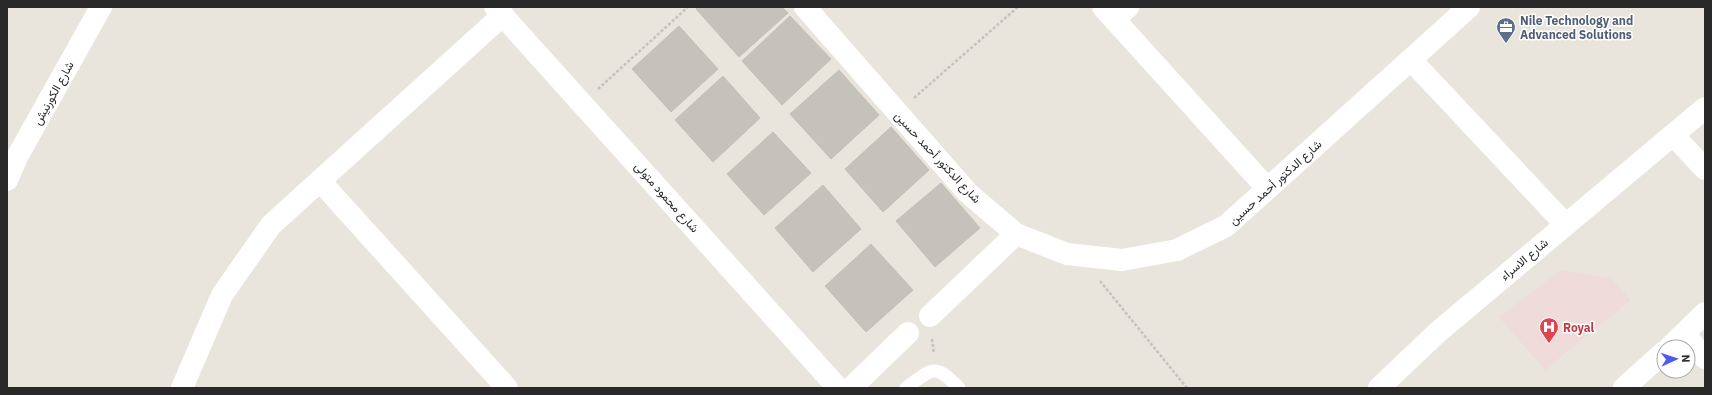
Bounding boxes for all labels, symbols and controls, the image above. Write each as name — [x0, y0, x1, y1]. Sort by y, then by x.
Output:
place label: Nile Technology and Advanced Solutions — [1520, 13, 1633, 42]
office icon: Nile Technology and Advanced Solutions — [1495, 16, 1517, 44]
street label: شارع الكورنيش — [29, 58, 78, 128]
street label: شارع الدكتور أحمد حسين — [890, 108, 984, 207]
street label: شارع الدكتور أحمد حسين — [1225, 136, 1326, 229]
street label: شارع محمود متولى — [630, 159, 703, 237]
street label: شارع الاسراء — [1497, 235, 1552, 285]
hospital icon: Royal — [1538, 316, 1560, 344]
place label: Royal — [1563, 320, 1595, 335]
north arrow — [1656, 339, 1696, 379]
text: N — [1679, 354, 1693, 363]

